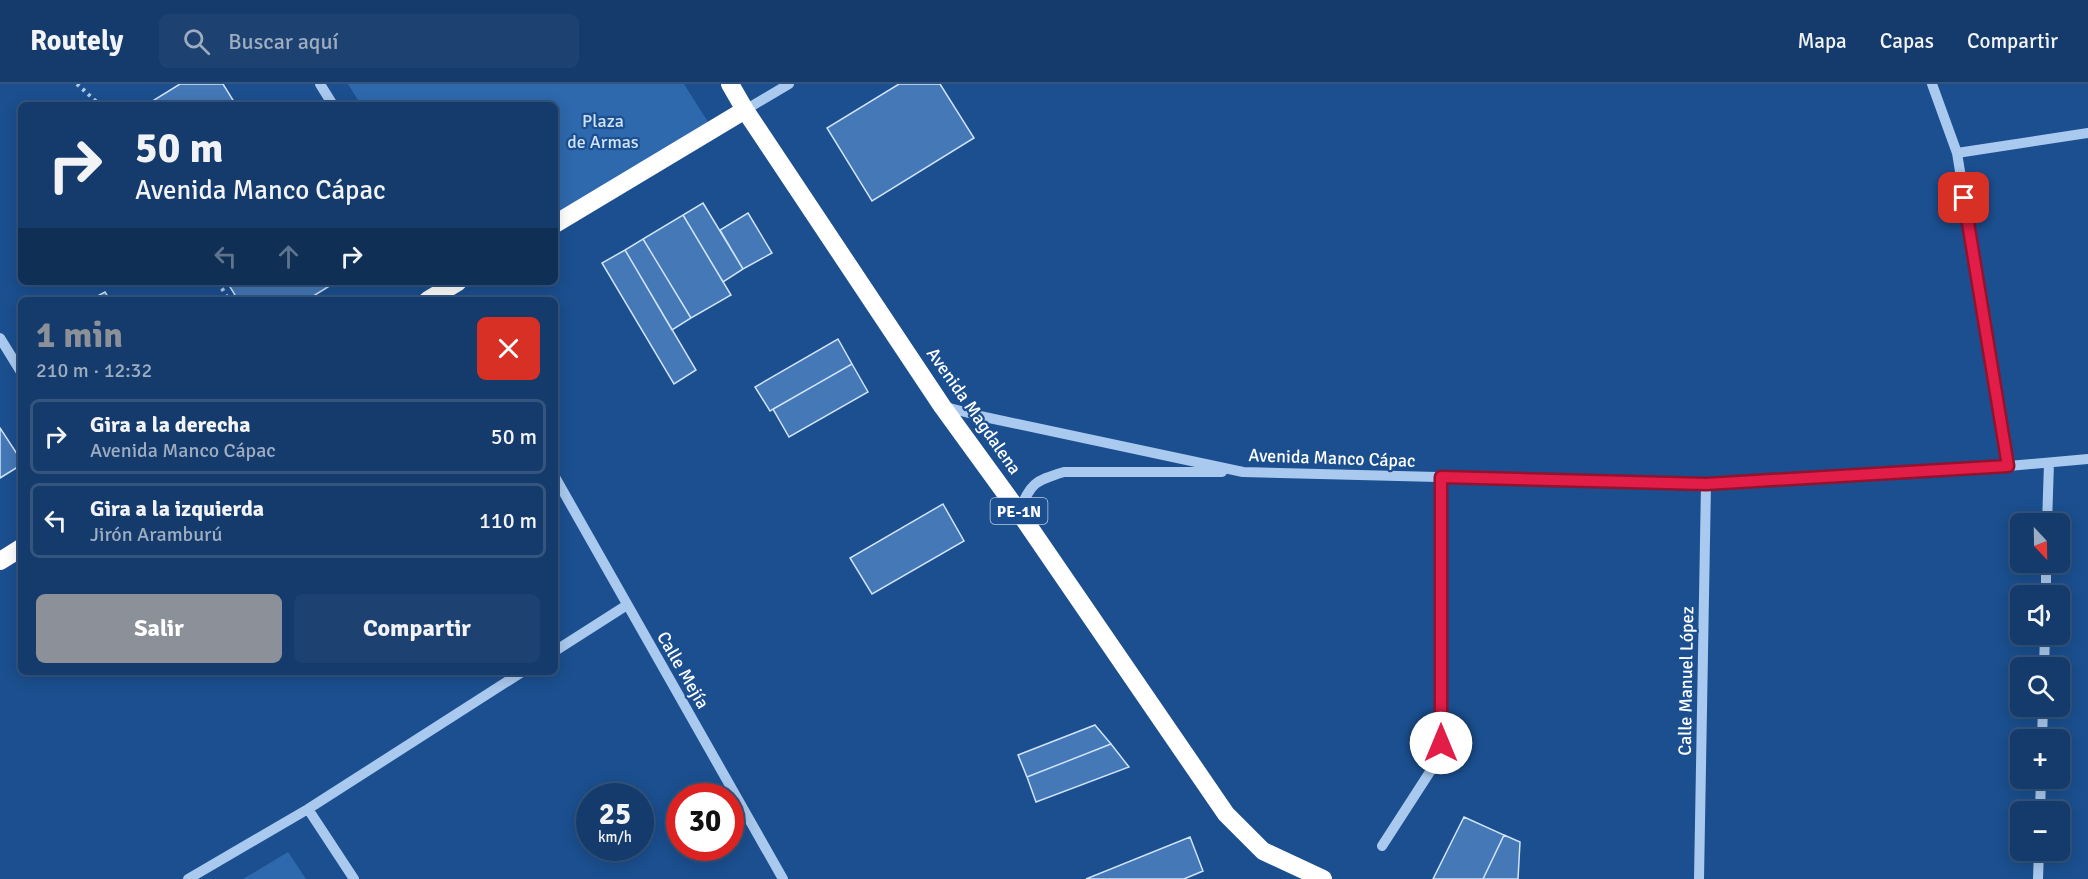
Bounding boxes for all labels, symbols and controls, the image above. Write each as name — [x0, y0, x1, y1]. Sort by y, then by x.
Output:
search box — [159, 14, 579, 68]
text: Routely — [30, 24, 123, 58]
icon: search — [180, 25, 213, 58]
text: Buscar aquí — [228, 28, 338, 55]
text: Mapa — [1797, 28, 1847, 54]
text: Capas — [1880, 28, 1934, 54]
text: Compartir — [1967, 28, 2058, 54]
park label: Plaza de Armas — [567, 110, 639, 153]
text: 50 m — [135, 123, 224, 174]
icon: right — [36, 126, 114, 204]
pin — [1938, 172, 1989, 223]
text: Avenida Manco Cápac — [135, 174, 386, 207]
icon: arrive — [1947, 181, 1980, 214]
icon: left — [209, 240, 242, 273]
icon: ahead — [272, 240, 305, 273]
icon: right — [335, 240, 368, 273]
text: 1 min — [36, 313, 123, 358]
button: close — [477, 317, 540, 380]
street label: Avenida Magdalena — [922, 343, 1026, 479]
text: 210 m · 12:32 — [36, 358, 152, 383]
text: Gira a la derecha — [90, 411, 251, 438]
icon: right — [39, 420, 72, 453]
text: 50 m — [491, 423, 537, 450]
text: Avenida Manco Cápac — [90, 438, 276, 463]
street label: Avenida Manco Cápac — [1248, 444, 1416, 472]
text: Gira a la izquierda — [90, 495, 264, 522]
road number: PE-1N — [990, 498, 1048, 524]
icon: left — [39, 504, 72, 537]
text: 110 m — [479, 507, 537, 534]
north arrow — [2010, 513, 2070, 573]
map controls — [2010, 513, 2070, 861]
text: Jirón Aramburú — [90, 522, 222, 547]
button: sound — [2010, 585, 2070, 645]
button: Salir — [36, 594, 282, 663]
button: Compartir — [294, 594, 540, 663]
street label: Calle Manuel López — [1674, 606, 1698, 756]
street label: Calle Mejía — [652, 627, 714, 713]
button: search — [2010, 657, 2070, 717]
position arrow — [1409, 711, 1473, 775]
button: + — [2010, 729, 2070, 789]
speed limit sign: 30 — [666, 783, 744, 861]
text: 25 — [599, 796, 631, 833]
button: − — [2010, 801, 2070, 861]
text: km/h — [598, 828, 632, 846]

